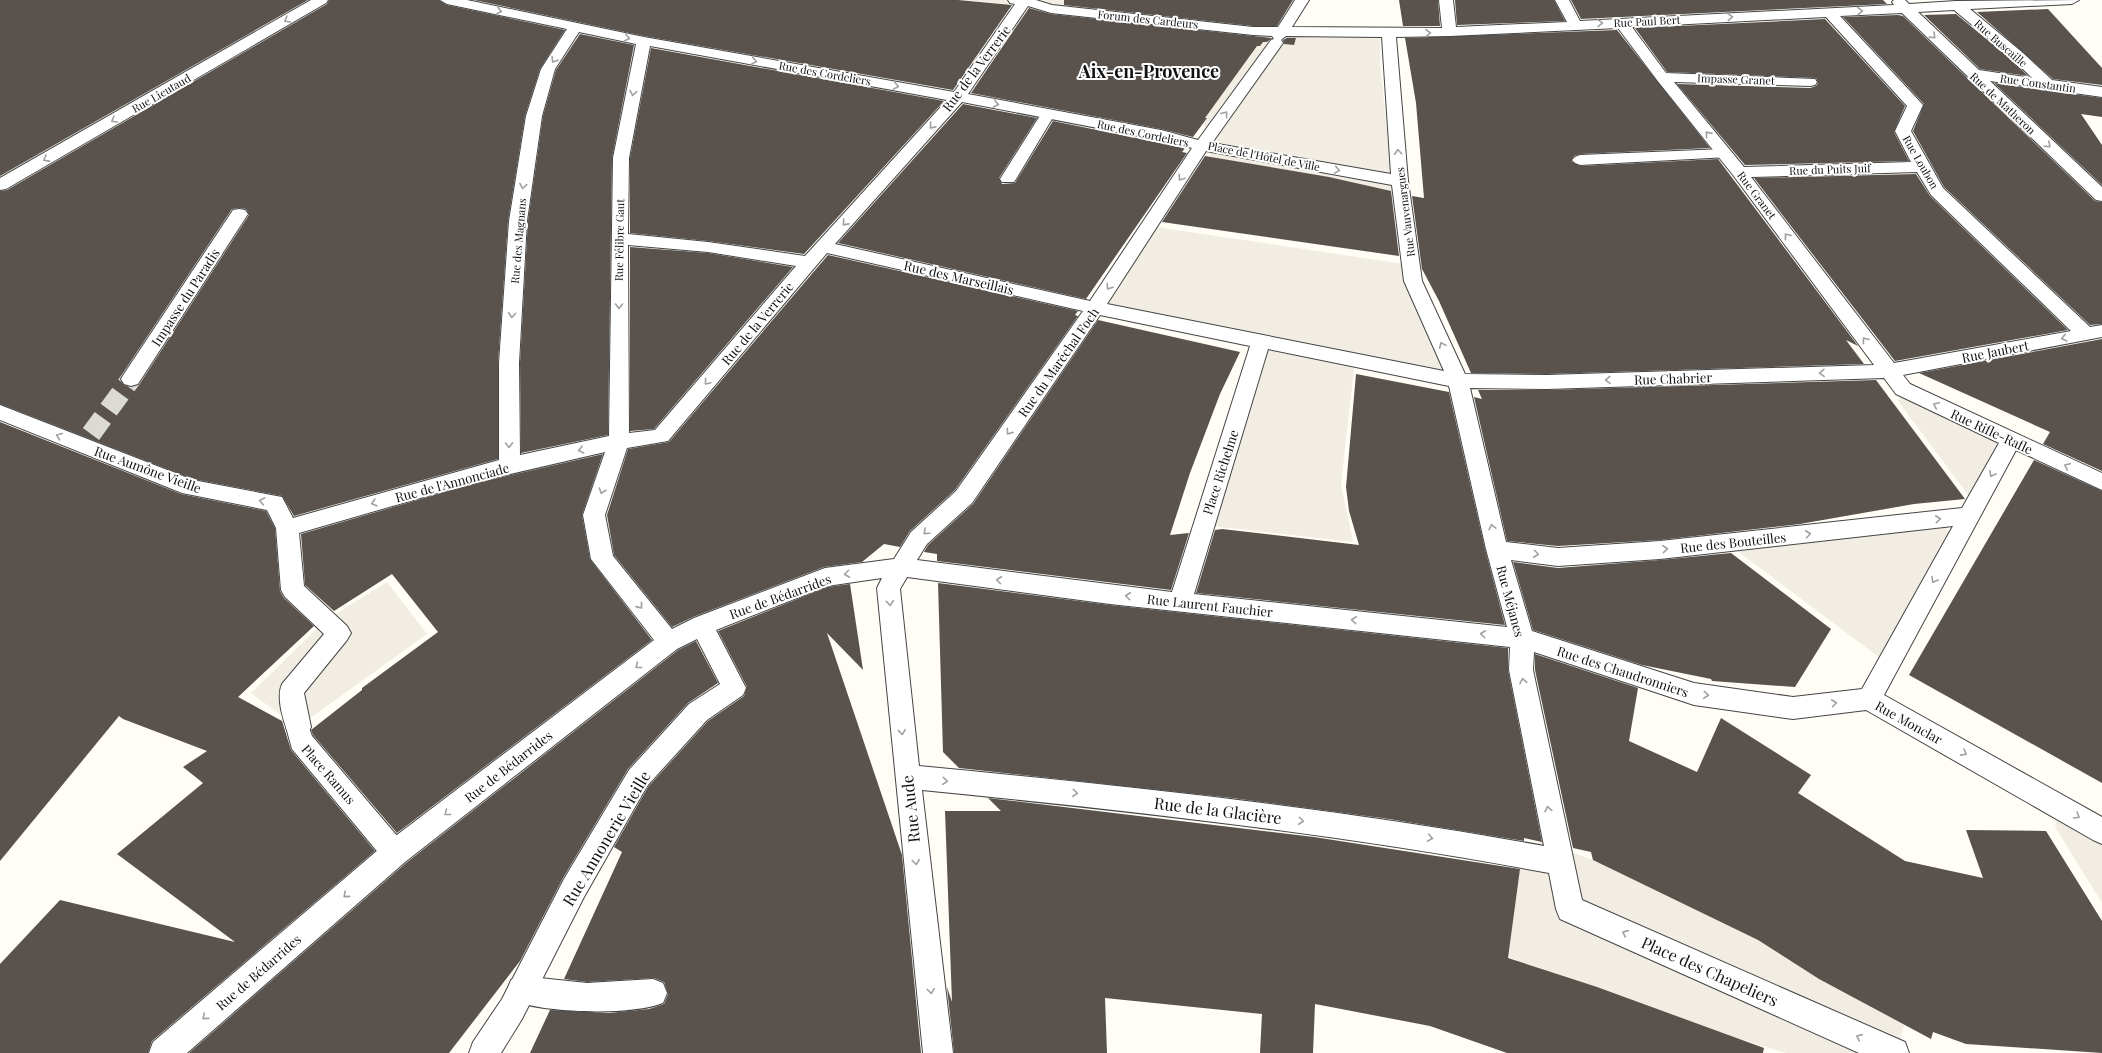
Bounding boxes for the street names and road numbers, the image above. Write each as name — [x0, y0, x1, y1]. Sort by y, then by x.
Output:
street label: Forum des Cardeurs — [1097, 6, 1199, 32]
street label: Rue Paul Bert — [1613, 12, 1681, 30]
street label: Rue Buscaille — [1971, 16, 2031, 71]
street label: Rue de la Verrerie — [938, 21, 1014, 115]
street label: Rue des Cordeliers — [778, 58, 872, 89]
street label: Rue de Matheron — [1967, 69, 2039, 138]
street label: Rue Lieutaud — [129, 70, 194, 116]
street label: Impasse Granet — [1697, 70, 1775, 88]
street label: Rue Constantin — [1999, 70, 2077, 96]
street label: Rue des Cordeliers — [1096, 116, 1190, 150]
street label: Rue Loubon — [1900, 132, 1943, 192]
street label: Place de l'Hôtel de Ville — [1207, 138, 1322, 174]
street label: Rue du Puits Juif — [1789, 160, 1872, 178]
street label: Rue Vauvenargues — [1392, 166, 1418, 258]
street label: Rue Granet — [1734, 168, 1780, 222]
street label: Rue des Magnans — [507, 198, 529, 284]
street label: Rue Félibre Gaut — [611, 199, 627, 281]
street label: Impasse du Paradis — [147, 245, 223, 349]
street label: Rue des Marseillais — [902, 256, 1016, 298]
street label: Rue de la Verrerie — [717, 278, 797, 368]
street label: Rue du Maréchal Foch — [1014, 304, 1102, 420]
street label: Rue Jaubert — [1960, 336, 2030, 366]
street label: Rue Chabrier — [1634, 368, 1713, 388]
street label: Rue Rifle-Rafle — [1948, 405, 2036, 458]
street label: Place Richelme — [1198, 427, 1242, 517]
street label: Rue Aumône Vieille — [92, 442, 204, 496]
street label: Rue de l'Annonciade — [393, 458, 511, 505]
street label: Rue des Bouteilles — [1679, 528, 1787, 556]
street label: Rue Méjanes — [1493, 563, 1529, 639]
street label: Rue de Bédarrides — [727, 570, 833, 622]
street label: Rue Laurent Fauchier — [1146, 590, 1274, 620]
street label: Rue des Chaudronniers — [1555, 642, 1691, 700]
street label: Rue Monclar — [1872, 697, 1946, 747]
street label: Rue de Bédarrides — [461, 726, 556, 806]
street label: Place Ramus — [298, 741, 360, 807]
street label: Rue Annonerie Vieille — [557, 766, 655, 910]
street label: Rue Aude — [896, 774, 924, 844]
street label: Rue de la Glacière — [1153, 792, 1283, 828]
street label: Rue de Bédarrides — [212, 930, 304, 1014]
street label: Place des Chapeliers — [1638, 931, 1782, 1011]

